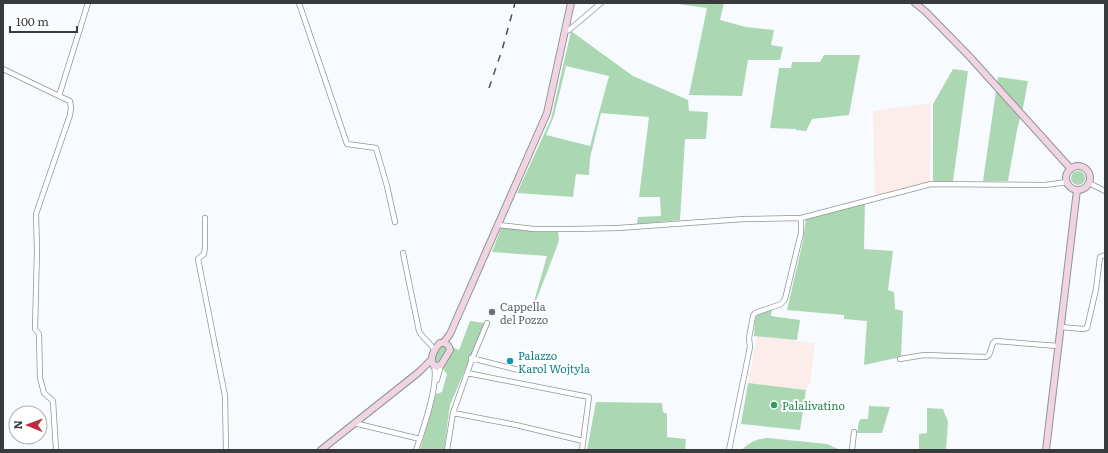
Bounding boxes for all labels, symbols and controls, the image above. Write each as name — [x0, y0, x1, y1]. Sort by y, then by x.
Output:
scale bar — [10, 8, 77, 34]
text: 100 m — [16, 12, 49, 30]
place label: Cappella del Pozzo — [500, 298, 548, 327]
marker: Cappella del Pozzo — [487, 307, 497, 317]
place label: Palazzo Karol Wojtyla — [518, 347, 590, 376]
marker: Palazzo Karol Wojtyla — [505, 356, 515, 366]
place label: Palalivatino — [782, 397, 845, 413]
marker: Palalivatino — [769, 400, 779, 410]
north arrow — [8, 405, 48, 445]
text: N — [9, 420, 25, 430]

